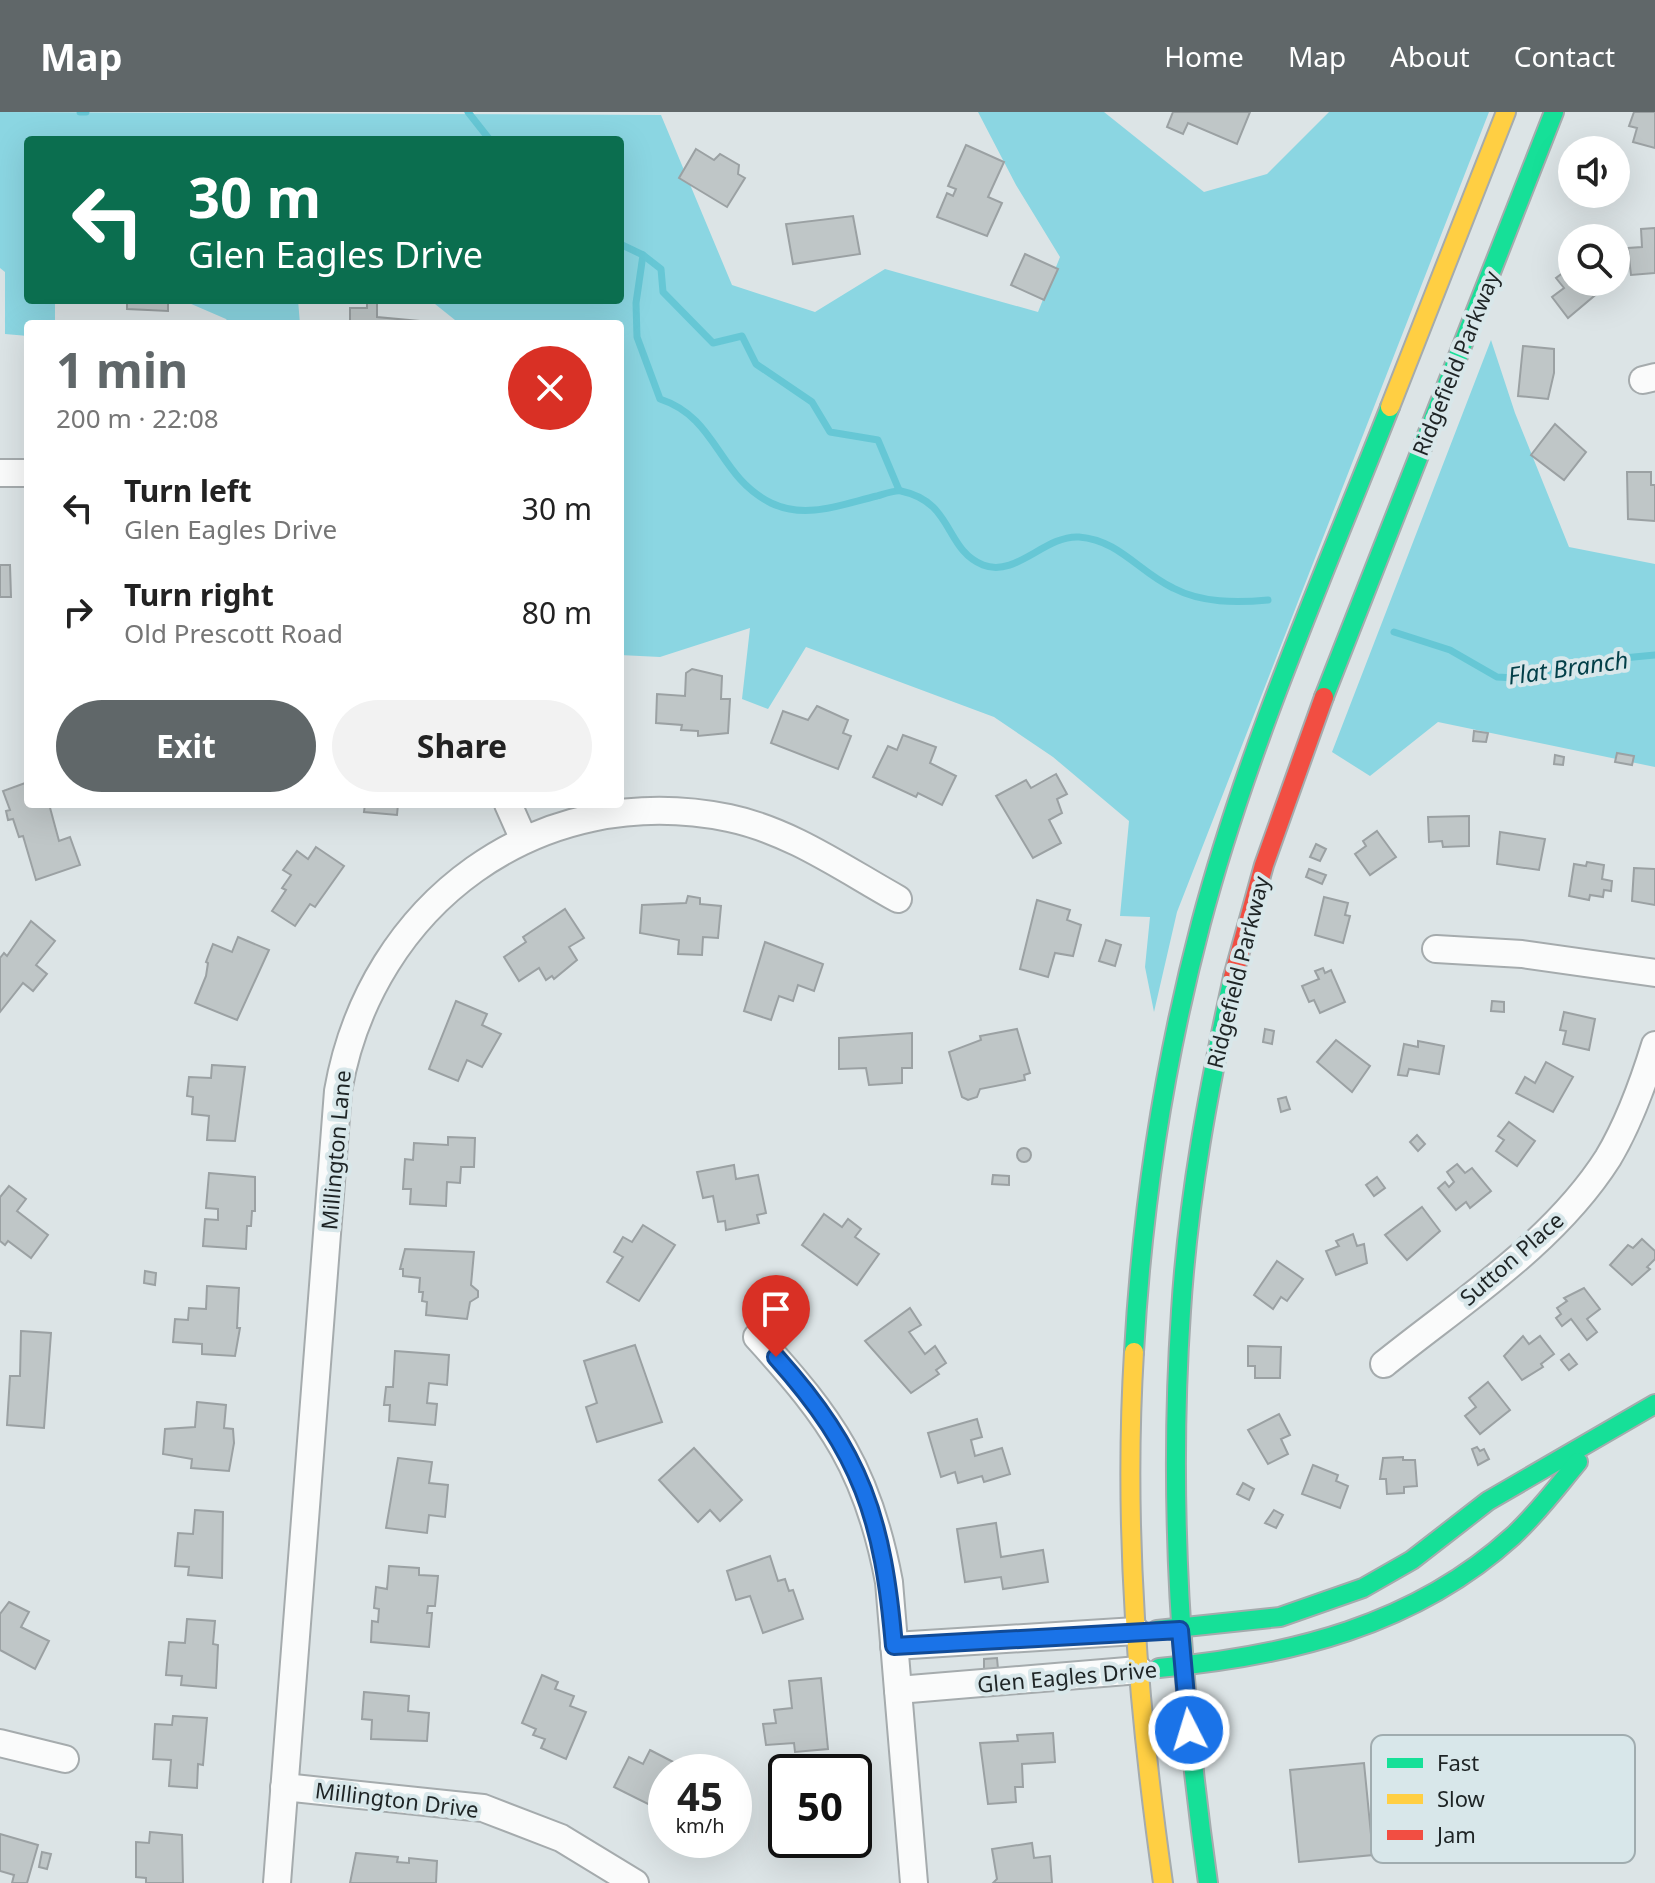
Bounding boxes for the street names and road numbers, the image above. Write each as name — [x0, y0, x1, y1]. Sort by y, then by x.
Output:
street label: Ridgefield Parkway — [1404, 265, 1506, 460]
street label: Ridgefield Parkway — [1199, 872, 1276, 1071]
street label: Millington Lane — [313, 1069, 357, 1231]
street label: Sutton Place — [1453, 1205, 1569, 1311]
street label: Glen Eagles Drive — [976, 1653, 1158, 1699]
street label: Millington Drive — [313, 1774, 481, 1824]

